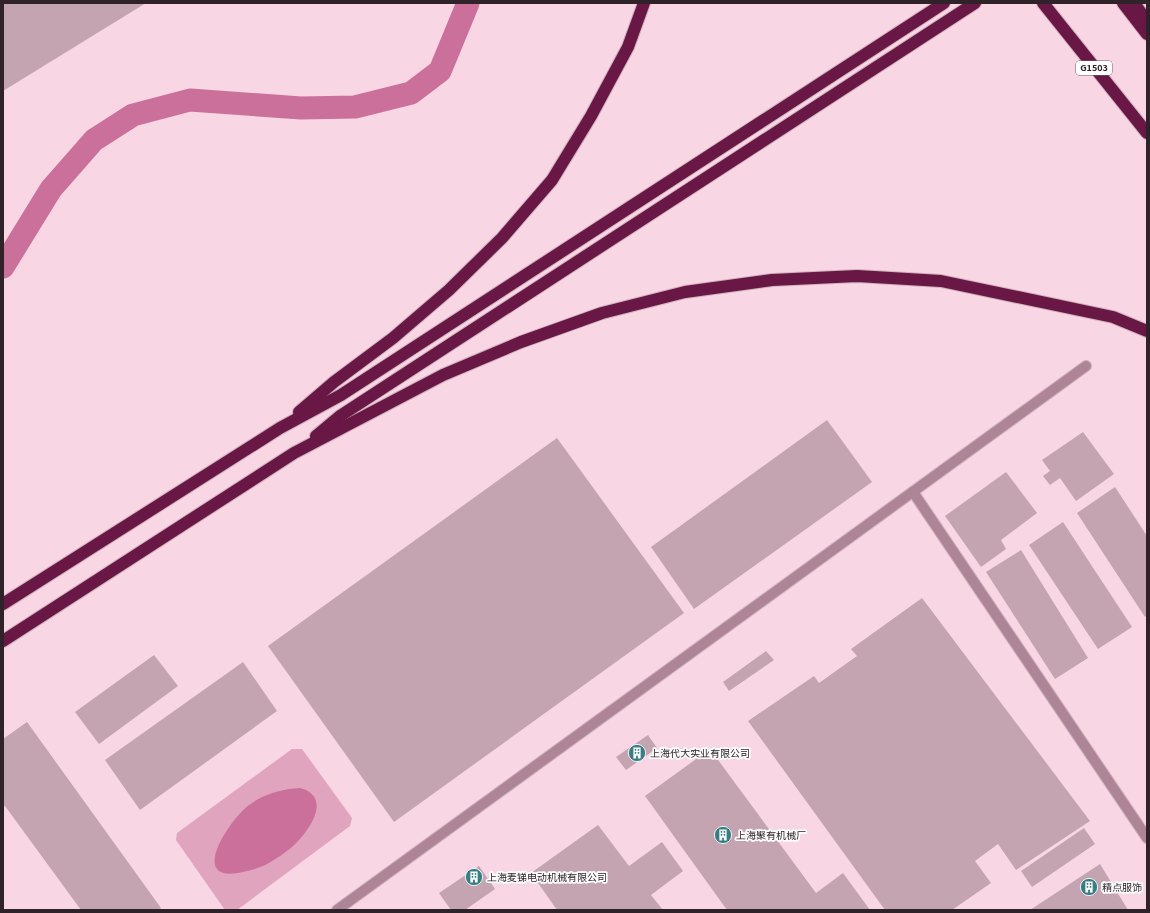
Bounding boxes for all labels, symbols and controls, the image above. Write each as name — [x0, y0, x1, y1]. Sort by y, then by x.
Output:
road number: G1503 — [1076, 61, 1112, 75]
building icon: 上海代大实业有限公司 — [627, 743, 647, 763]
place label: 上海代大实业有限公司 — [650, 745, 750, 760]
building icon: 上海聚有机械厂 — [713, 825, 733, 845]
place label: 上海聚有机械厂 — [736, 827, 806, 842]
building icon: 上海麦锑电动机械有限公司 — [464, 867, 484, 887]
place label: 上海麦锑电动机械有限公司 — [487, 869, 607, 884]
building icon: 精点服饰 — [1079, 877, 1099, 897]
place label: 精点服饰 — [1102, 879, 1142, 894]

